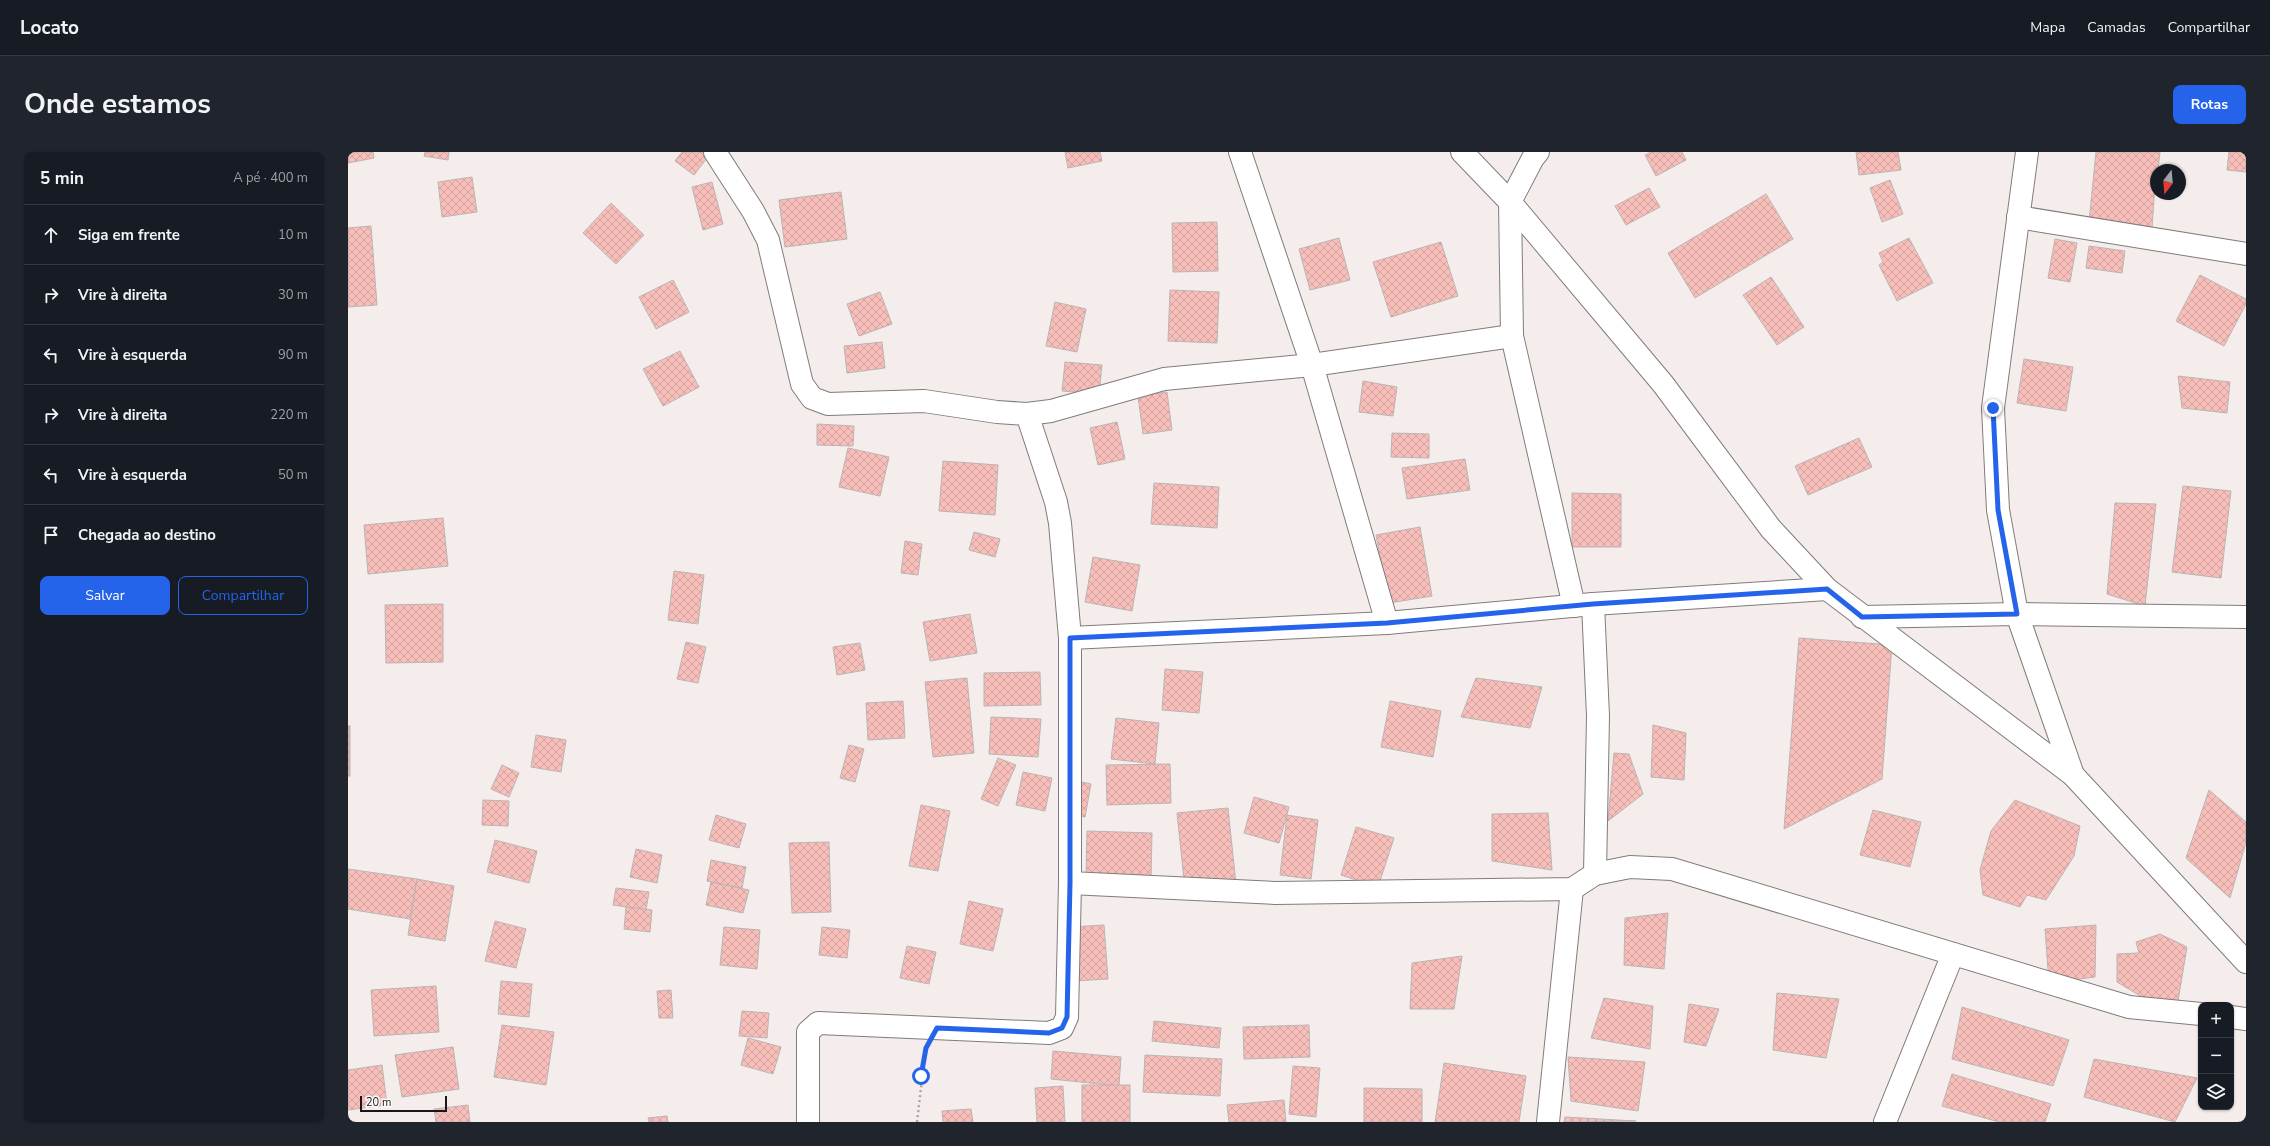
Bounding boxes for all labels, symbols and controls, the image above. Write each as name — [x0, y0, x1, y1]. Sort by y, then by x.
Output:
text: Locato — [20, 15, 79, 41]
text: Mapa — [2030, 18, 2065, 37]
text: Camadas — [2087, 18, 2146, 37]
text: Compartilhar — [2168, 18, 2250, 37]
text: Onde estamos — [24, 85, 211, 123]
button: Rotas — [2173, 85, 2246, 124]
north arrow — [2150, 164, 2186, 200]
text: 5 min — [40, 167, 84, 190]
text: A pé · 400 m — [233, 169, 308, 187]
icon: ahead — [40, 224, 62, 246]
text: Siga em frente — [78, 225, 180, 245]
text: 10 m — [278, 226, 308, 244]
icon: right — [40, 284, 62, 306]
text: Vire à direita — [78, 285, 167, 305]
text: 30 m — [278, 286, 308, 304]
icon: left — [40, 344, 62, 366]
text: Vire à esquerda — [78, 345, 187, 365]
text: 90 m — [278, 346, 308, 364]
route end — [1984, 399, 2002, 417]
icon: right — [40, 404, 62, 426]
text: Vire à direita — [78, 405, 167, 425]
text: 220 m — [270, 406, 308, 424]
icon: left — [40, 464, 62, 486]
text: Vire à esquerda — [78, 465, 187, 485]
text: 50 m — [278, 466, 308, 484]
icon: arrive — [40, 524, 62, 546]
text: Chegada ao destino — [78, 525, 216, 545]
button: Salvar — [40, 576, 170, 615]
button: Compartilhar — [178, 576, 308, 615]
map controls — [2198, 1002, 2234, 1110]
button: + — [2198, 1002, 2234, 1038]
button: − — [2198, 1038, 2234, 1074]
route start — [912, 1067, 930, 1085]
button: layers — [2198, 1074, 2234, 1110]
scale bar — [360, 1094, 447, 1113]
text: 20 m — [366, 1095, 391, 1110]

